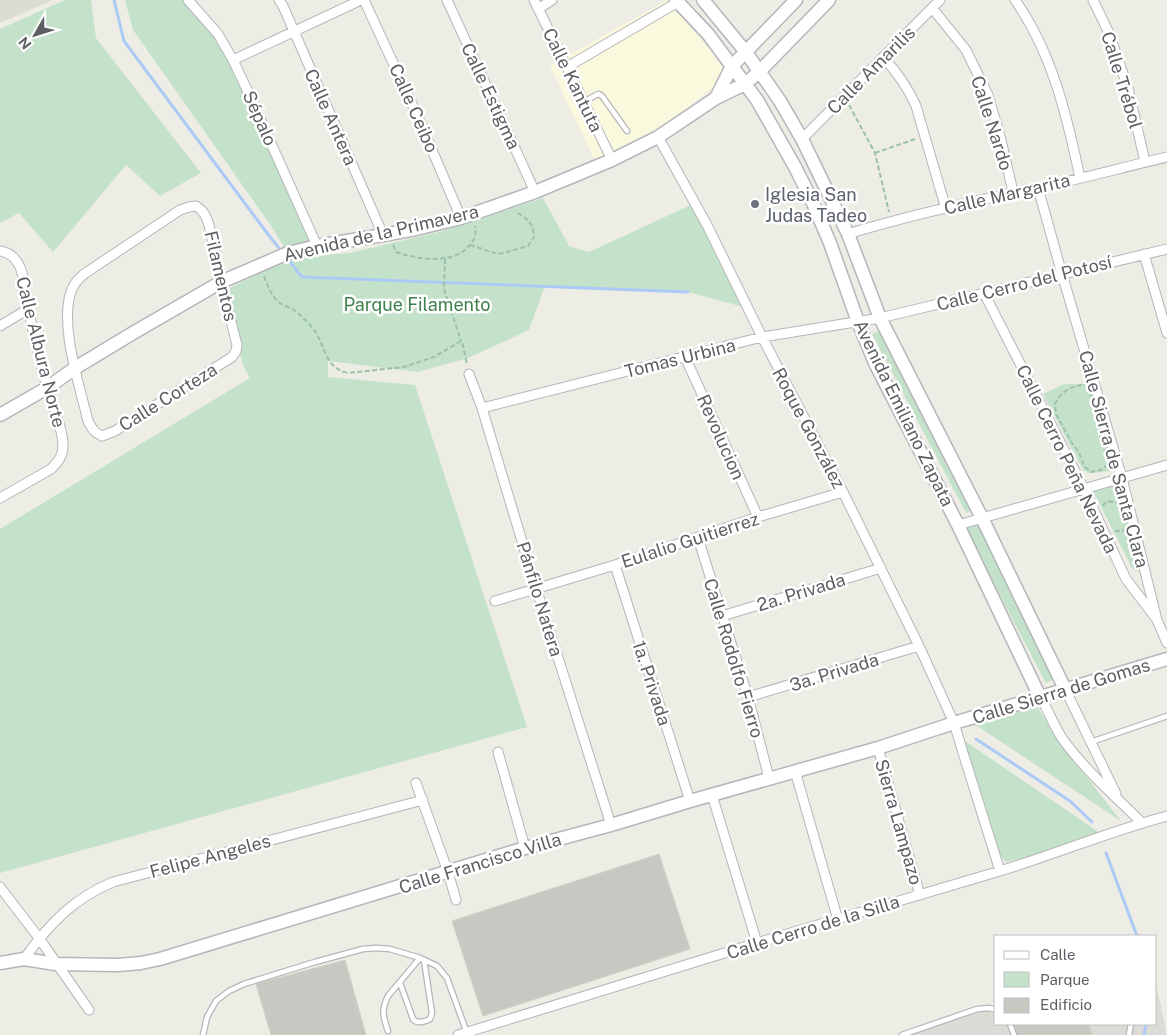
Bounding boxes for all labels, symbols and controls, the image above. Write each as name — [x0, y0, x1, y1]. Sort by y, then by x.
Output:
north arrow — [10, 10, 60, 60]
street label: Calle Amarilis — [823, 22, 919, 118]
street label: Calle Kantuta — [539, 25, 607, 135]
street label: Calle Trébol — [1097, 29, 1147, 131]
text: N — [15, 34, 35, 52]
street label: Calle Estigma — [457, 39, 525, 153]
street label: Calle Ceibo — [385, 60, 443, 156]
street label: Calle Antera — [300, 66, 362, 168]
street label: Calle Nardo — [967, 73, 1017, 173]
street label: Sépalo — [239, 87, 281, 149]
street label: Calle Margarita — [942, 169, 1072, 219]
place label: Iglesia San Judas Tadeo — [765, 184, 867, 226]
marker: Iglesia San Judas Tadeo — [749, 198, 761, 210]
street label: Avenida de la Primavera — [282, 200, 480, 266]
street label: Filamentos — [200, 229, 242, 323]
street label: Calle Cerro del Potosí — [934, 251, 1114, 315]
street label: Calle Albura Norte — [12, 274, 70, 430]
park label: Parque Filamento — [343, 294, 491, 315]
street label: Avenida Emiliano Zapata — [850, 316, 958, 510]
street label: Tomas Urbina — [622, 334, 738, 382]
street label: Calle Sierra de Santa Clara — [1075, 348, 1153, 570]
street label: Calle Corteza — [115, 359, 221, 435]
street label: Calle Cerro Peña Nevada — [1012, 361, 1122, 557]
street label: Roque González — [768, 364, 850, 492]
street label: Revolucion — [693, 391, 749, 483]
street label: Eulalio Guitierrez — [618, 508, 762, 572]
street label: Pánfilo Natera — [513, 539, 567, 659]
street label: 2a. Privada — [754, 569, 848, 615]
street label: Calle Rodolfo Fierro — [700, 576, 768, 740]
street label: 1a. Privada — [628, 638, 676, 728]
street label: 3a. Privada — [787, 648, 881, 696]
street label: Calle Sierra de Gomas — [970, 654, 1152, 728]
street label: Sierra Lampazo — [871, 757, 927, 887]
street label: Calle Francisco Villa — [396, 828, 564, 898]
street label: Felipe Angeles — [147, 830, 273, 882]
street label: Calle Cerro de la Silla — [724, 891, 902, 963]
legend — [994, 935, 1157, 1025]
text: Calle — [1040, 946, 1076, 963]
text: Parque — [1040, 971, 1090, 988]
text: Edificio — [1040, 996, 1092, 1013]

